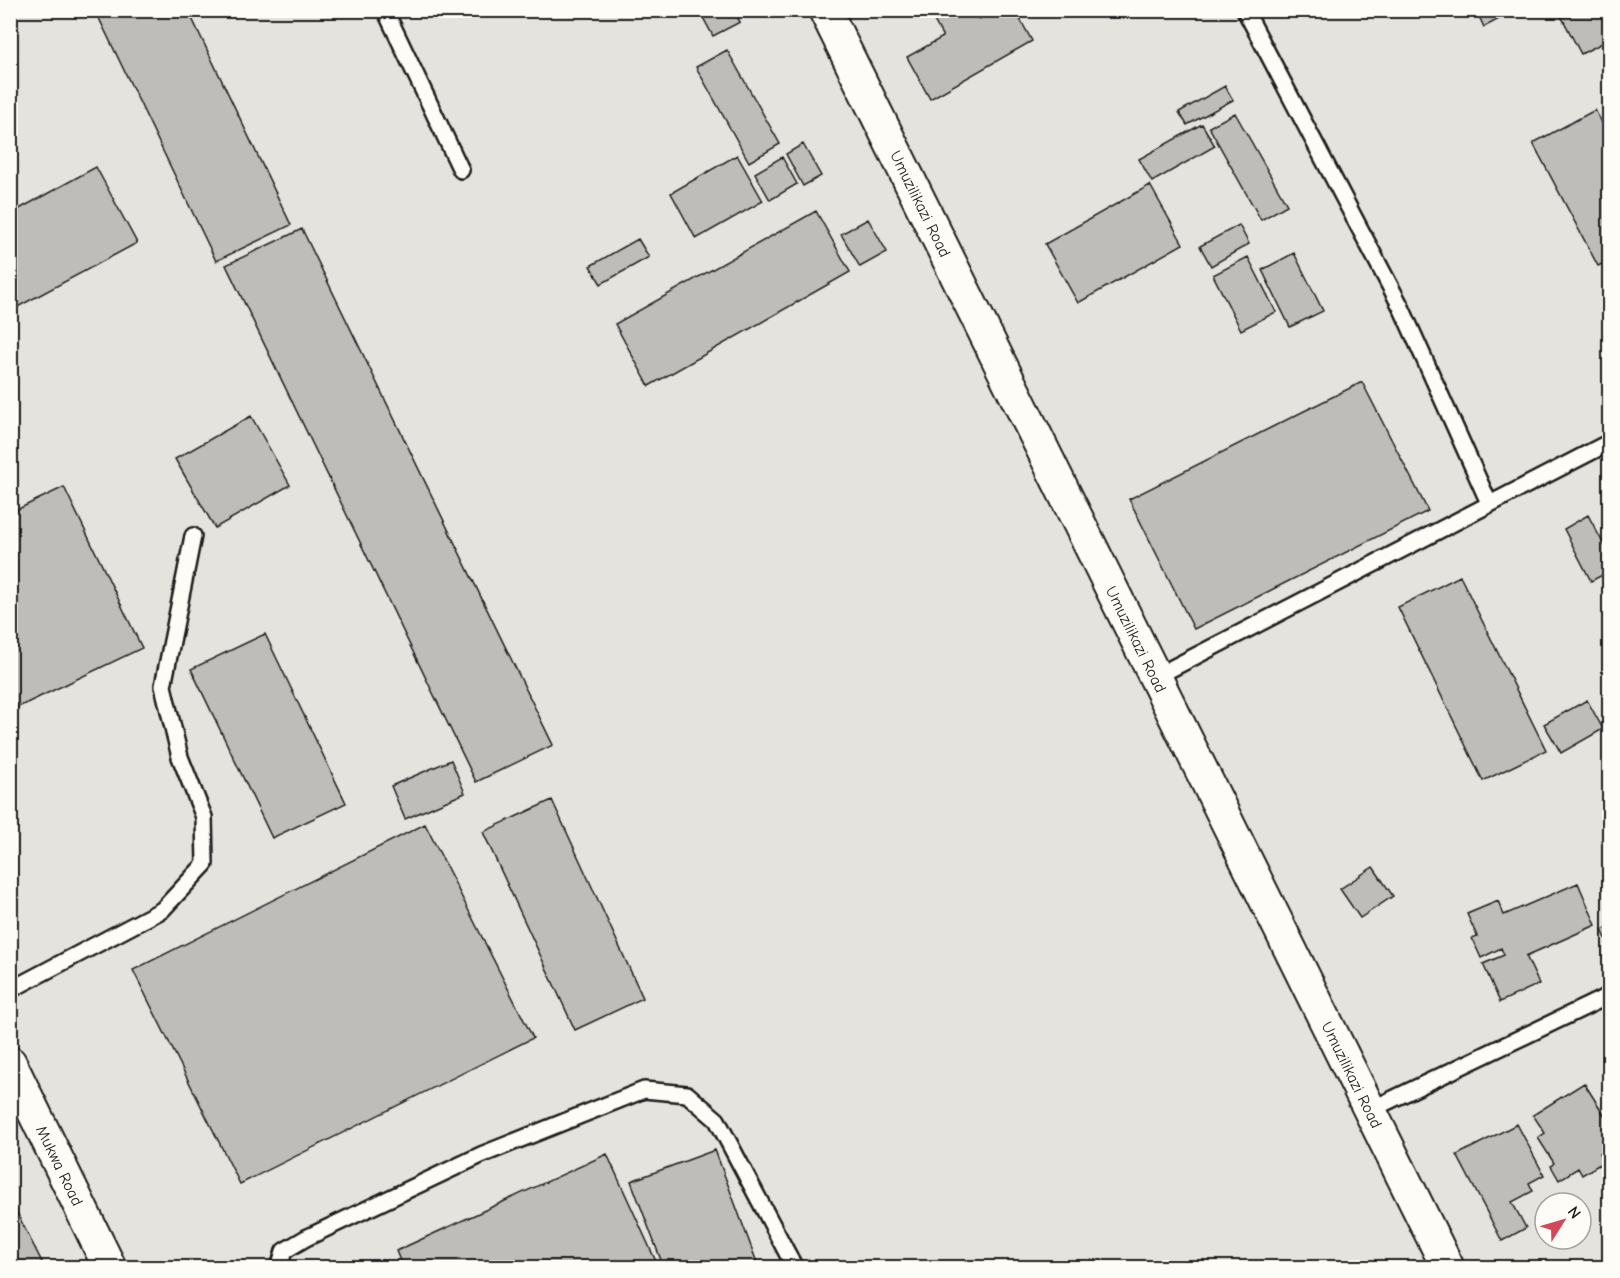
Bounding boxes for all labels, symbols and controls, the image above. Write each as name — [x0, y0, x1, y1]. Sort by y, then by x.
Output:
street label: Umuzilikazi Road — [886, 148, 954, 260]
street label: Umuzilikazi Road — [1102, 583, 1170, 696]
street label: Umuzilikazi Road — [1317, 1019, 1385, 1131]
street label: Mukwa Road — [32, 1123, 86, 1209]
north arrow — [1533, 1191, 1593, 1251]
text: N — [1564, 1203, 1585, 1222]

